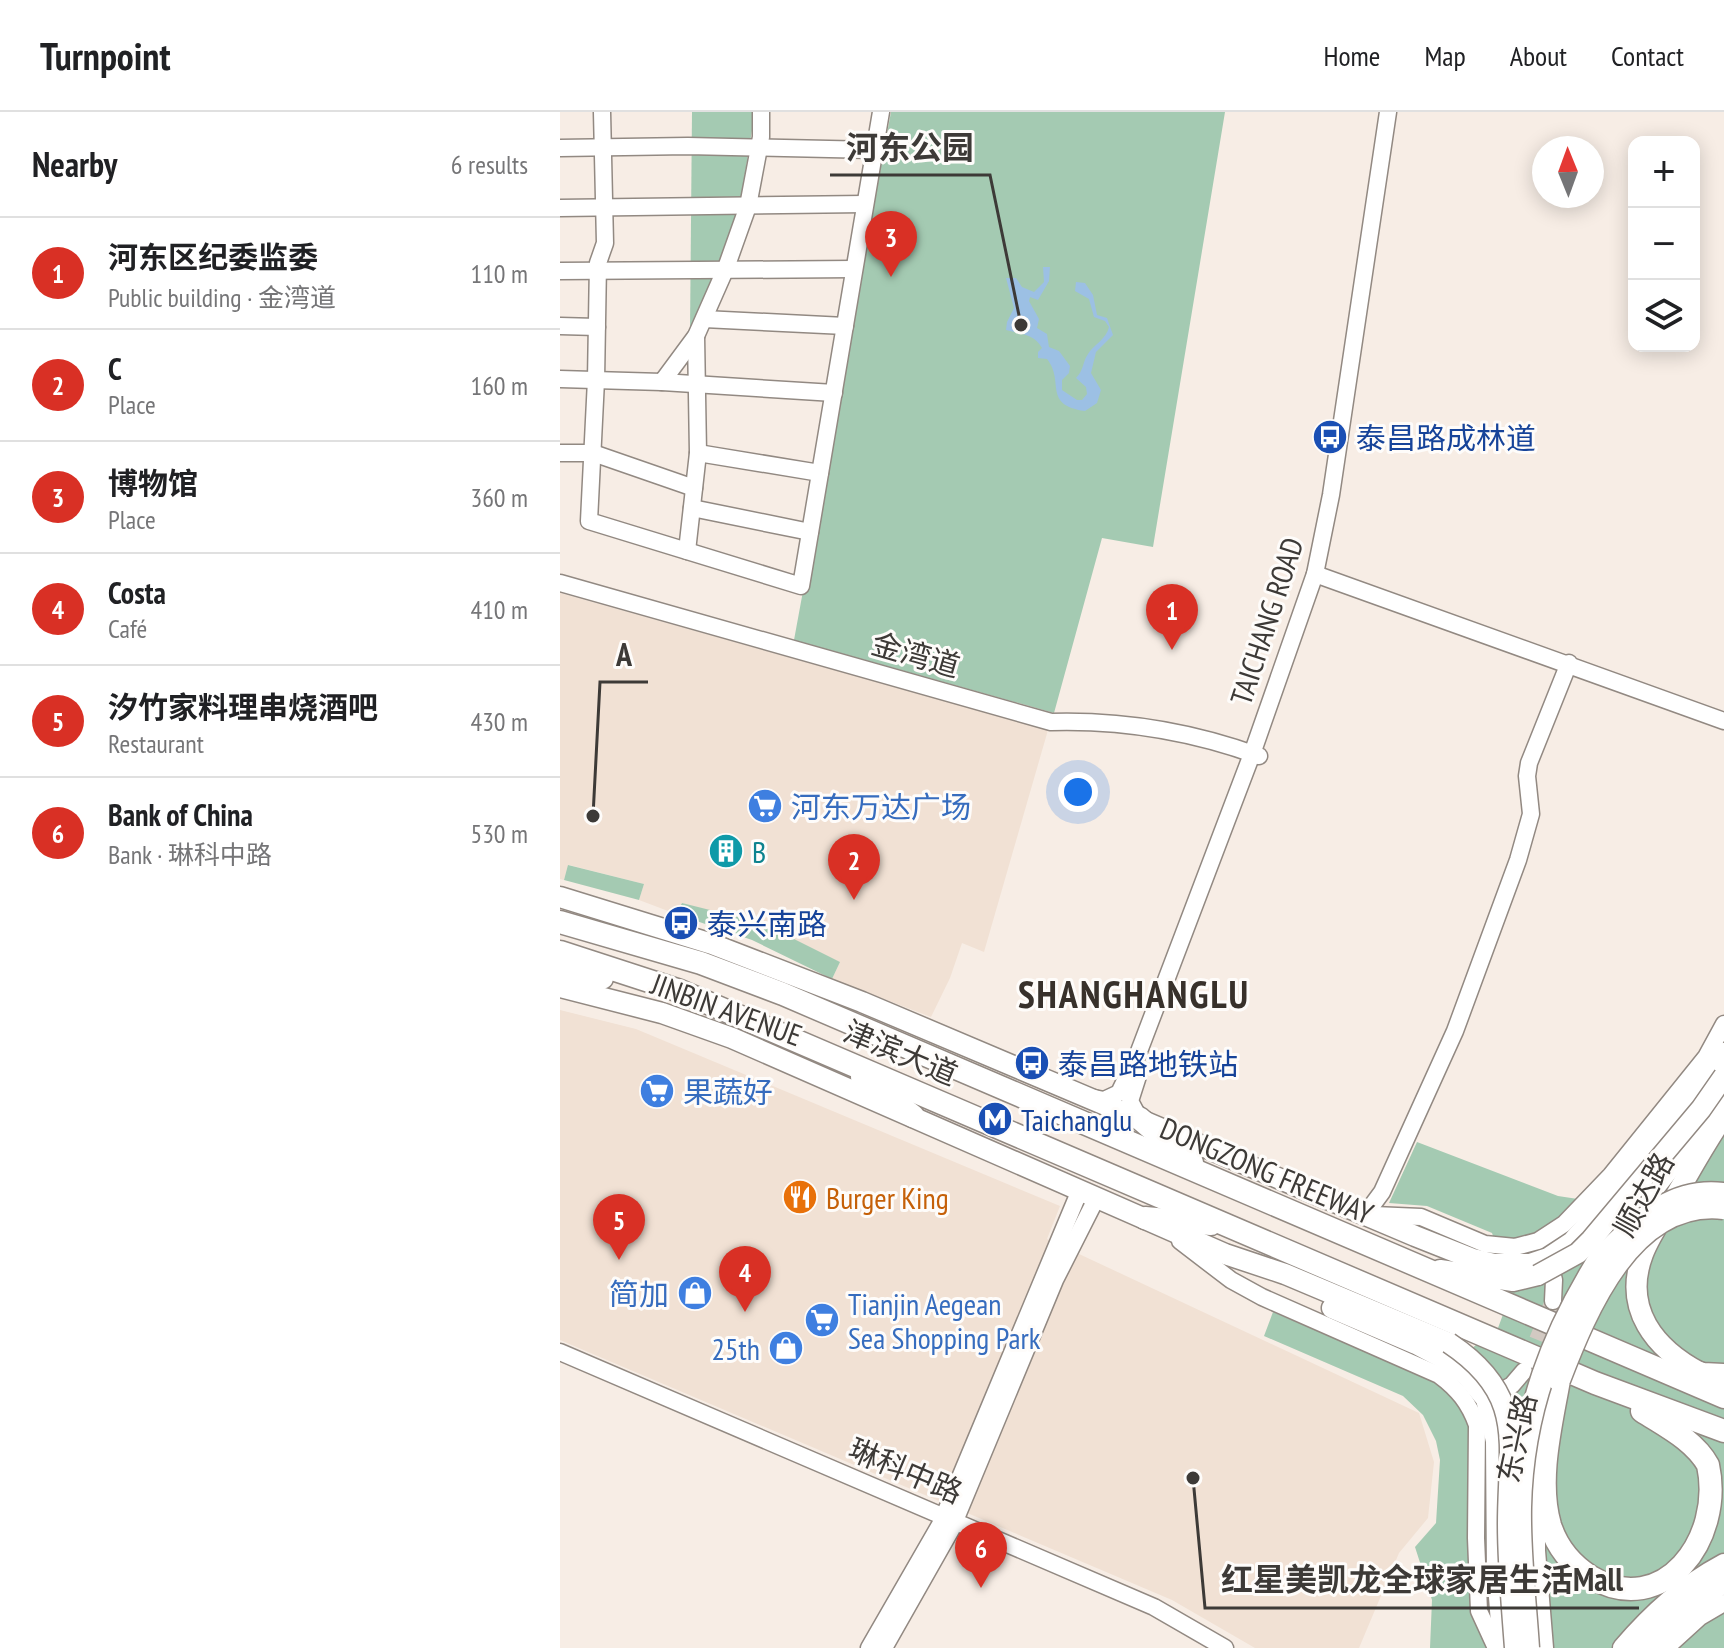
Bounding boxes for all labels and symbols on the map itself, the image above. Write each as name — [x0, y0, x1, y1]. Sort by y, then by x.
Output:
callout: 河东公园 — [830, 119, 990, 175]
text: 河东公园 — [846, 126, 974, 168]
north arrow — [1532, 136, 1604, 208]
pin: 3 — [865, 211, 917, 277]
bus stop icon: 泰昌路成林道 — [1311, 418, 1349, 456]
place label: 泰昌路成林道 — [1356, 418, 1536, 457]
street label: TAICHANG ROAD — [1221, 532, 1311, 710]
pin: 1 — [1146, 584, 1198, 650]
street label: 金湾道 — [867, 623, 965, 685]
callout: A — [600, 626, 648, 682]
text: A — [615, 633, 633, 675]
your location — [1058, 772, 1098, 812]
supermarket icon: 河东万达广场 — [746, 787, 784, 825]
place label: 河东万达广场 — [791, 787, 971, 826]
building icon: B — [707, 832, 745, 870]
place label: B — [752, 832, 766, 871]
pin: 2 — [828, 834, 880, 900]
bus stop icon: 泰兴南路 — [662, 904, 700, 942]
place label: 泰兴南路 — [707, 904, 827, 943]
street label: JINBIN AVENUE — [645, 963, 808, 1054]
district label: SHANGHANGLU — [1018, 969, 1250, 1018]
street label: 津滨大道 — [838, 1011, 964, 1093]
bus stop icon: 泰昌路地铁站 — [1013, 1044, 1051, 1082]
place label: 泰昌路地铁站 — [1058, 1044, 1238, 1083]
supermarket icon: 果蔬好 — [638, 1072, 676, 1110]
place label: 果蔬好 — [683, 1072, 773, 1111]
metro station icon: Taichanglu — [976, 1100, 1014, 1138]
place label: Taichanglu — [1021, 1100, 1132, 1139]
street label: DONGZONG FREEWAY — [1155, 1108, 1380, 1233]
street label: 顺达路 — [1604, 1145, 1682, 1243]
restaurant icon: Burger King — [781, 1178, 819, 1216]
place label: Burger King — [826, 1178, 949, 1217]
pin: 5 — [593, 1194, 645, 1260]
pin: 4 — [719, 1246, 771, 1312]
place label: 简加 — [609, 1274, 669, 1313]
shop icon: 简加 — [676, 1274, 714, 1312]
place label: Tianjin Aegean Sea Shopping Park — [848, 1284, 1041, 1357]
supermarket icon: Tianjin Aegean Sea Shopping Park — [803, 1301, 841, 1339]
place label: 25th — [712, 1329, 760, 1368]
shop icon: 25th — [767, 1329, 805, 1367]
street label: 东兴路 — [1488, 1390, 1544, 1486]
street label: 琳科中路 — [843, 1429, 969, 1511]
pin: 6 — [955, 1522, 1007, 1588]
callout: 红星美凯龙全球家居生活Mall — [1205, 1552, 1639, 1608]
text: 红星美凯龙全球家居生活Mall — [1221, 1558, 1623, 1600]

